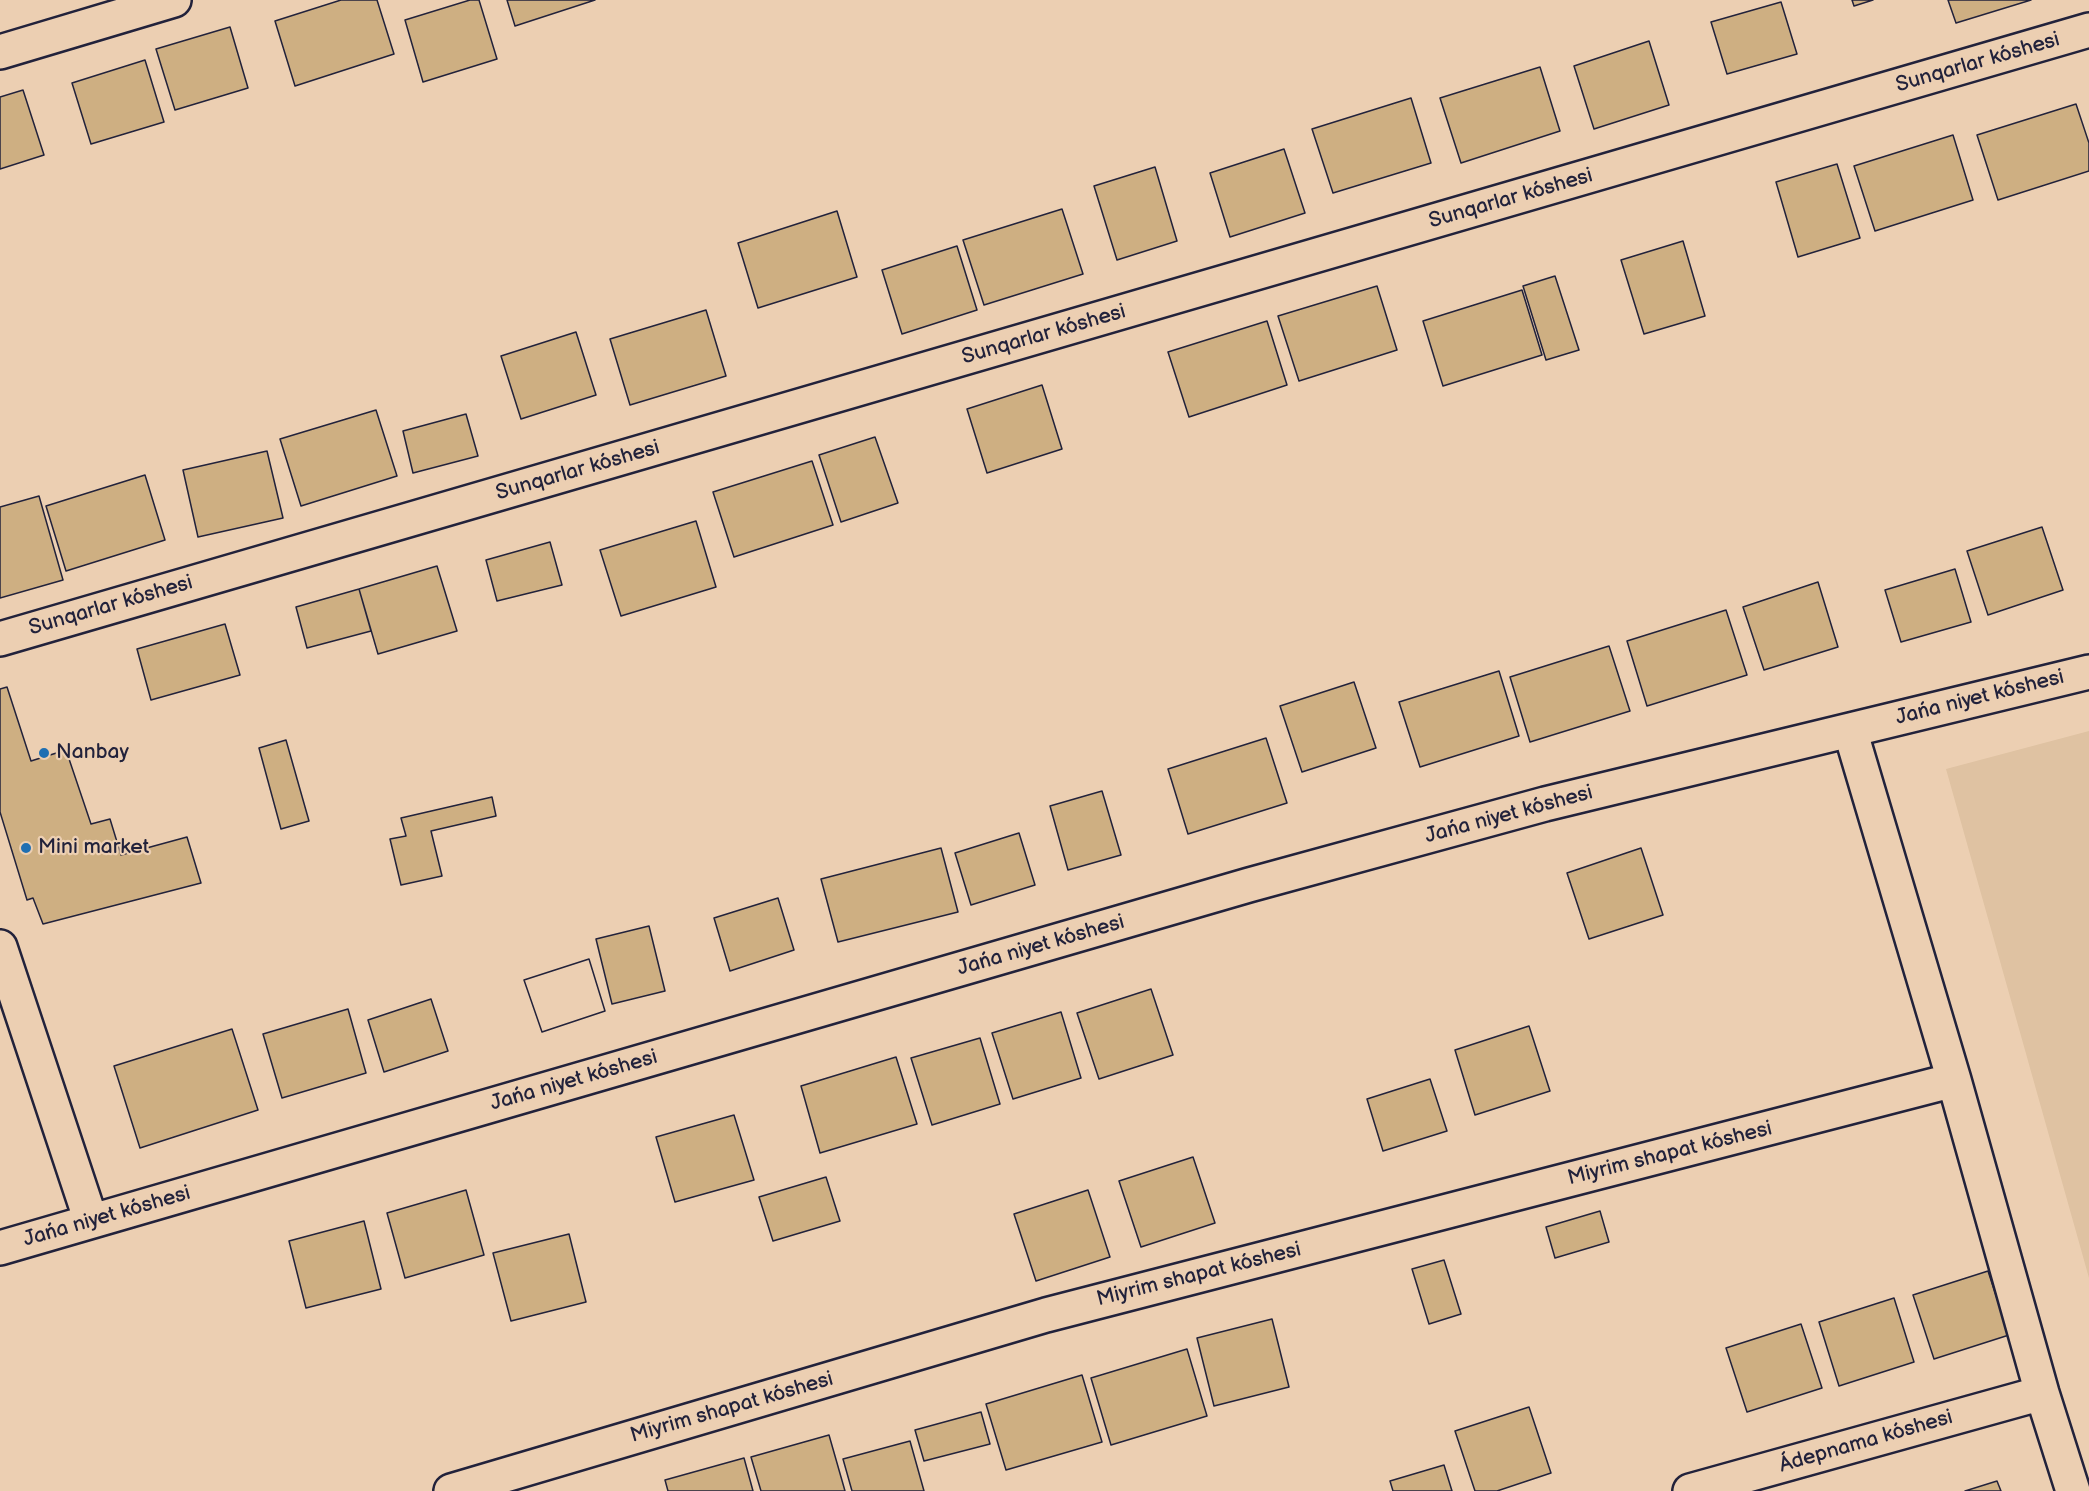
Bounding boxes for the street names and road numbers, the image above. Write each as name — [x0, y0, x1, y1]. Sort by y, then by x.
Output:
street label: Sunqarlar kóshesi — [1893, 28, 2063, 98]
street label: Sunqarlar kóshesi — [1426, 164, 1596, 234]
street label: Sunqarlar kóshesi — [959, 300, 1129, 370]
street label: Sunqarlar kóshesi — [493, 436, 663, 506]
street label: Sunqarlar kóshesi — [26, 571, 196, 641]
street label: Jańa niyet kóshesi — [1893, 665, 2067, 731]
street label: Jańa niyet kóshesi — [1422, 780, 1596, 850]
street label: Jańa niyet kóshesi — [955, 910, 1127, 982]
street label: Jańa niyet kóshesi — [488, 1045, 660, 1117]
street label: Miyrim shapat kóshesi — [1565, 1116, 1775, 1192]
street label: Jańa niyet kóshesi — [21, 1181, 193, 1253]
street label: Miyrim shapat kóshesi — [1094, 1237, 1304, 1313]
street label: Miyrim shapat kóshesi — [628, 1367, 836, 1449]
street label: Ádepnama kóshesi — [1776, 1405, 1956, 1479]

